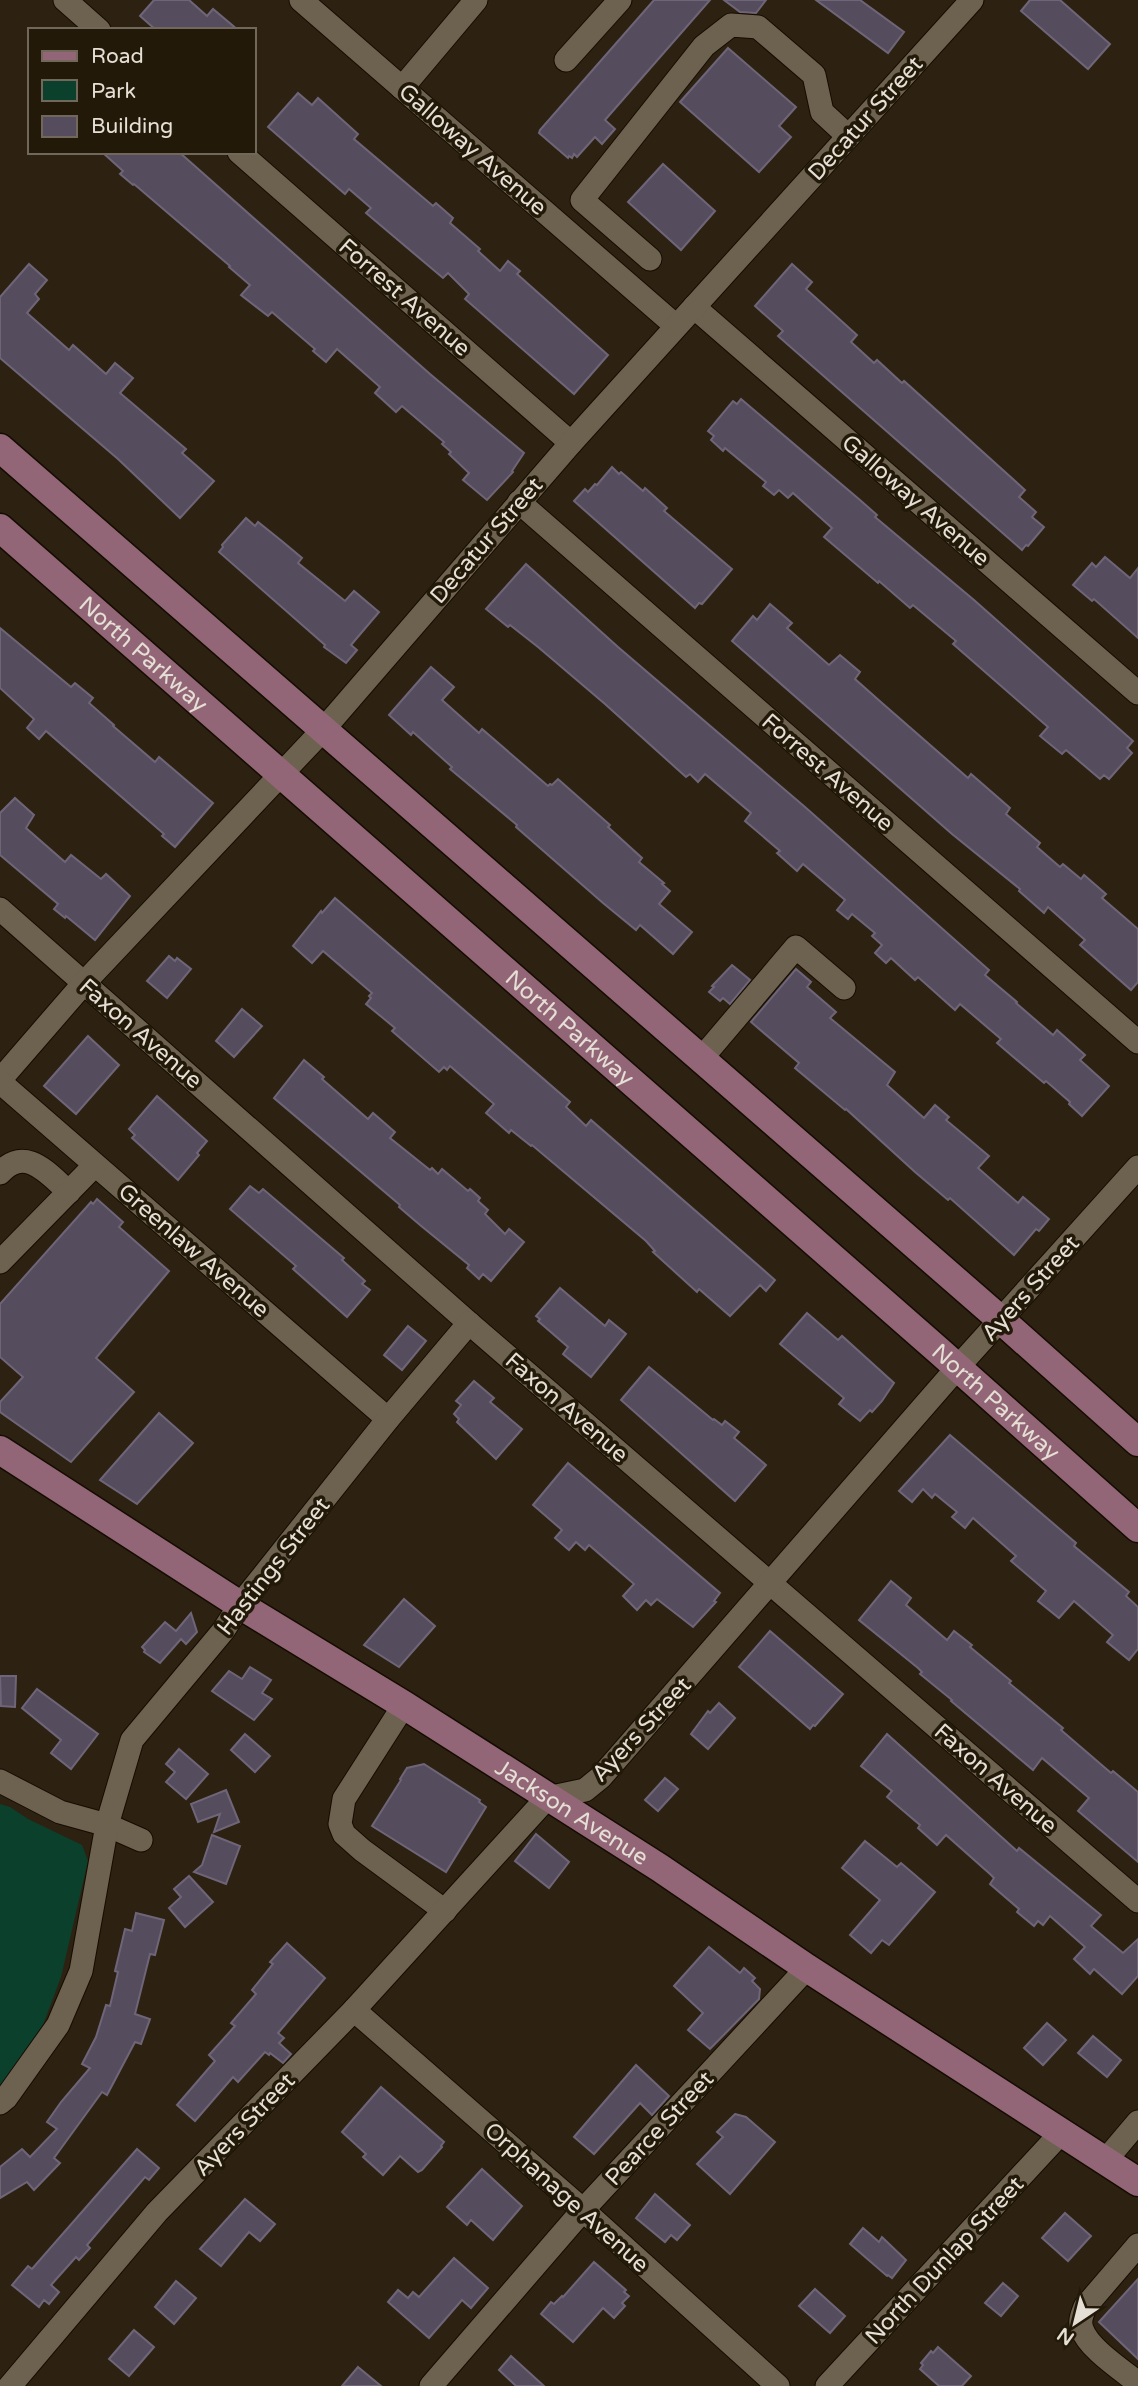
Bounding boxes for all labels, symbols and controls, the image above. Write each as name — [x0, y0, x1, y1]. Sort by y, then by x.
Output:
legend — [28, 28, 256, 154]
text: Road — [91, 44, 144, 69]
street label: Decatur Street — [802, 50, 929, 187]
street label: Galloway Avenue — [393, 78, 552, 222]
text: Park — [91, 79, 136, 104]
text: Building — [91, 114, 173, 139]
street label: Forrest Avenue — [333, 233, 476, 363]
street label: Galloway Avenue — [836, 429, 995, 573]
street label: Decatur Street — [424, 472, 549, 609]
street label: North Parkway — [73, 591, 213, 719]
street label: Forrest Avenue — [756, 708, 899, 838]
street label: North Parkway — [499, 964, 640, 1092]
street label: Faxon Avenue — [73, 973, 207, 1095]
street label: Greenlaw Avenue — [112, 1178, 275, 1324]
street label: Ayers Street — [976, 1230, 1086, 1347]
street label: North Parkway — [926, 1338, 1065, 1467]
street label: Faxon Avenue — [499, 1347, 633, 1469]
street label: Hastings Street — [211, 1492, 336, 1641]
street label: Ayers Street — [586, 1671, 698, 1788]
street label: Faxon Avenue — [928, 1718, 1062, 1840]
street label: Jackson Avenue — [490, 1754, 653, 1872]
street label: Pearce Street — [600, 2065, 720, 2192]
street label: Ayers Street — [188, 2067, 301, 2182]
street label: Orphanage Avenue — [478, 2117, 654, 2279]
street label: North Dunlap Street — [860, 2171, 1030, 2351]
north arrow — [1040, 2288, 1110, 2358]
text: N — [1053, 2323, 1078, 2349]

